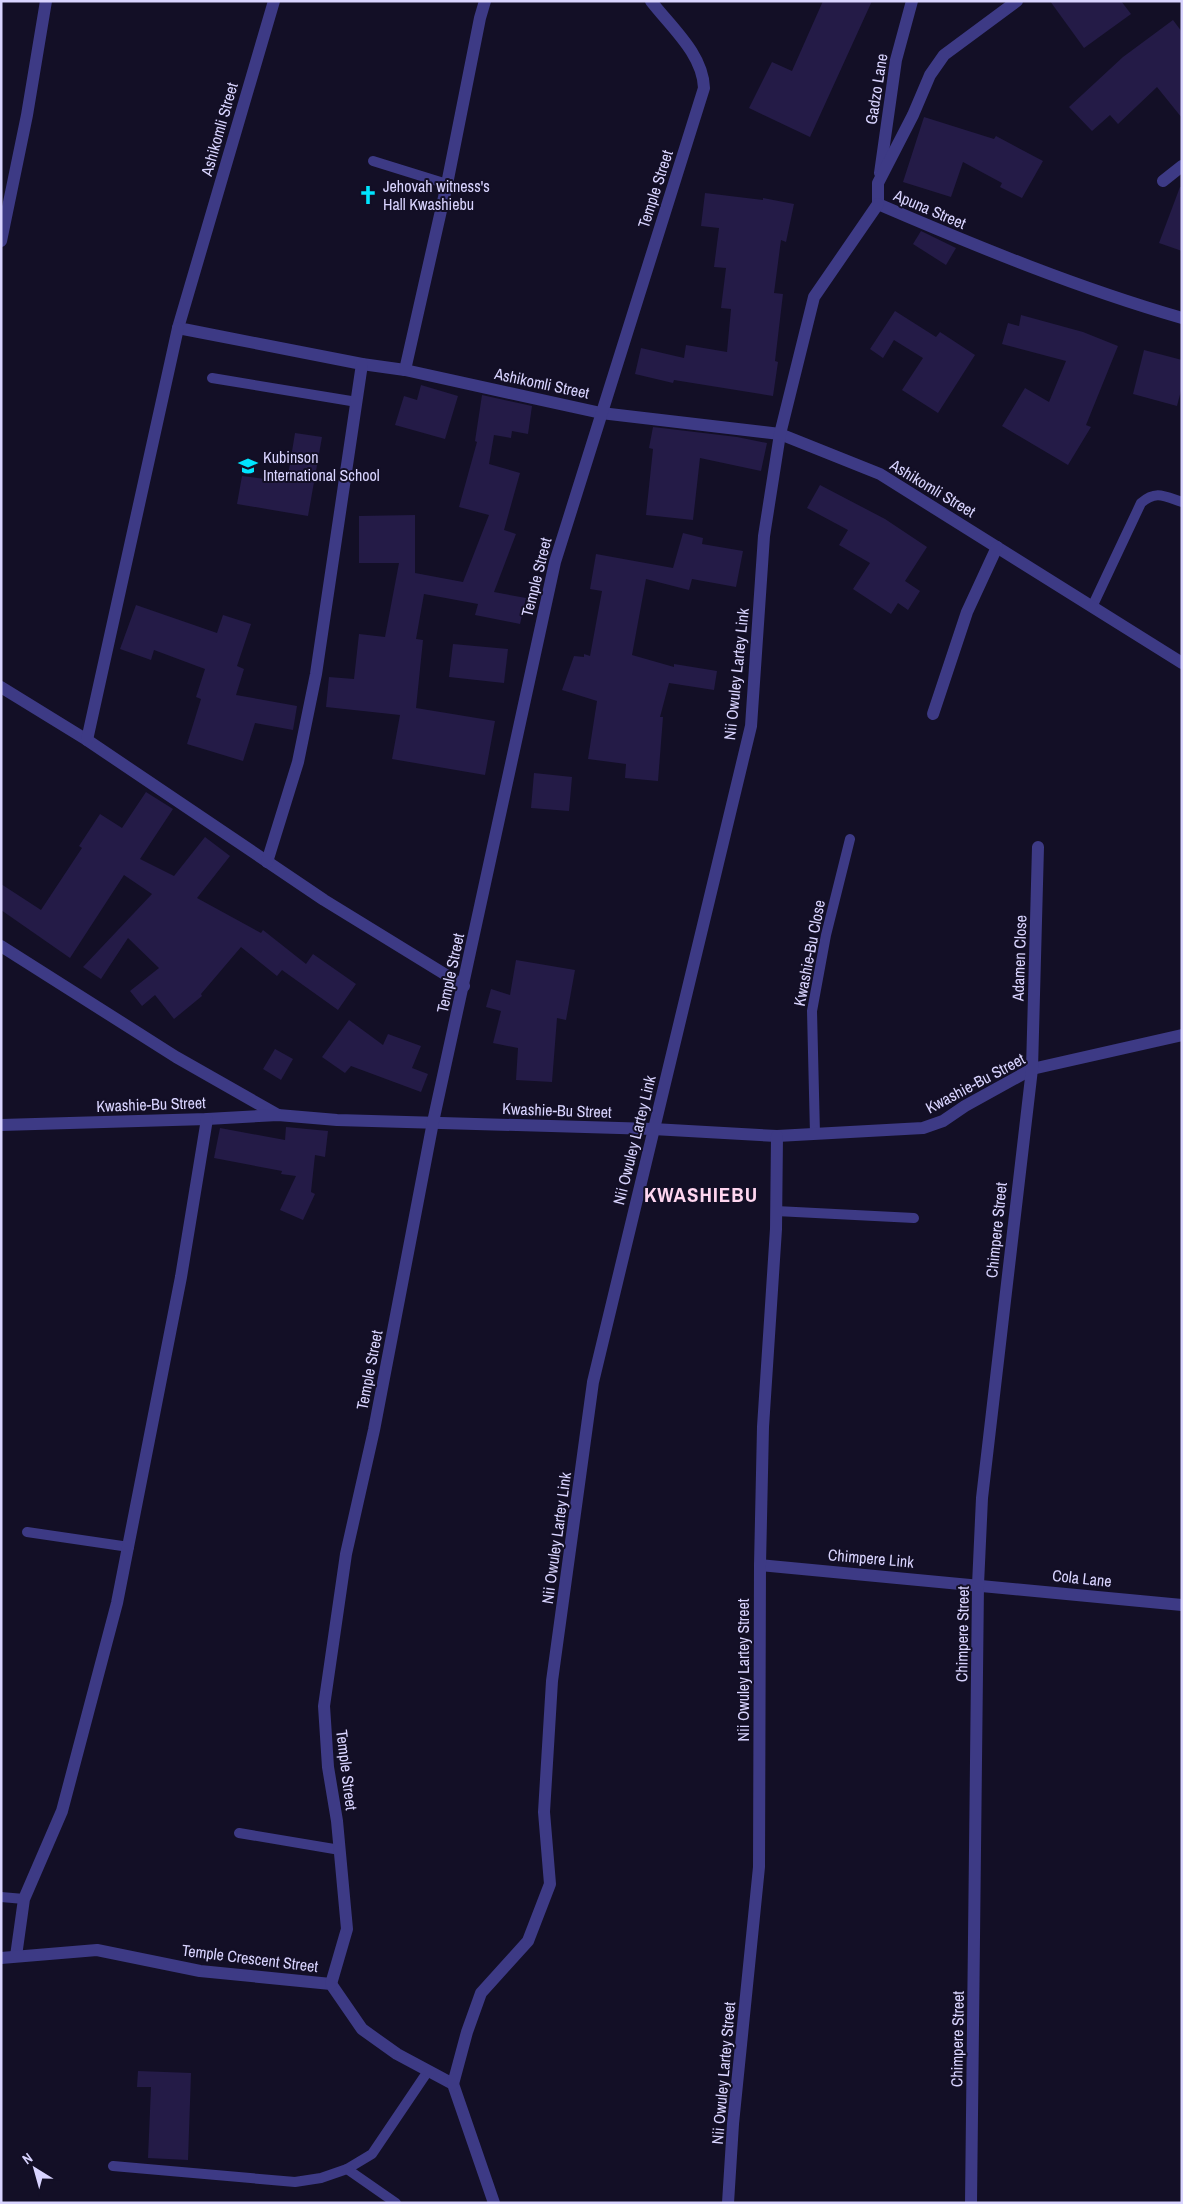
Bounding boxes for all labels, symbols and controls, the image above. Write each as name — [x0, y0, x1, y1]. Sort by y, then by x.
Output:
street label: Gadzo Lane — [860, 52, 892, 126]
street label: Ashikomli Street — [195, 79, 243, 179]
street label: Temple Street — [632, 147, 678, 231]
place label: Jehovah witness's Hall Kwashiebu — [383, 175, 490, 215]
church icon: Jehovah witness's Hall Kwashiebu — [357, 184, 379, 206]
street label: Apuna Street — [890, 184, 970, 234]
street label: Ashikomli Street — [492, 362, 592, 404]
place label: Kubinson International School — [263, 446, 380, 486]
street label: Ashikomli Street — [885, 453, 980, 522]
school or university icon: Kubinson International School — [237, 455, 259, 477]
street label: Temple Street — [516, 535, 557, 619]
street label: Nii Owuley Lartey Link — [718, 606, 754, 741]
street label: Kwashie-Bu Close — [788, 898, 830, 1008]
street label: Adamen Close — [1006, 915, 1031, 1002]
street label: Temple Street — [431, 931, 469, 1015]
street label: Kwashie-Bu Street — [922, 1047, 1029, 1118]
street label: Nii Owuley Lartey Link — [607, 1073, 661, 1207]
street label: Kwashie-Bu Street — [96, 1091, 206, 1117]
street label: Kwashie-Bu Street — [502, 1097, 612, 1123]
district label: KWASHIEBU — [644, 1180, 758, 1209]
street label: Chimpere Street — [980, 1181, 1012, 1279]
street label: Temple Street — [350, 1328, 388, 1412]
street label: Nii Owuley Lartey Link — [536, 1470, 576, 1605]
street label: Chimpere Link — [827, 1543, 915, 1573]
street label: Cola Lane — [1051, 1564, 1113, 1592]
street label: Chimpere Street — [950, 1585, 974, 1682]
street label: Nii Owuley Lartey Street — [732, 1598, 754, 1741]
street label: Temple Street — [331, 1728, 363, 1812]
street label: Temple Crescent Street — [181, 1939, 320, 1977]
street label: Chimpere Street — [945, 1990, 969, 2087]
street label: Nii Owuley Lartey Street — [706, 2001, 740, 2145]
north arrow — [10, 2144, 60, 2194]
text: N — [18, 2149, 36, 2168]

